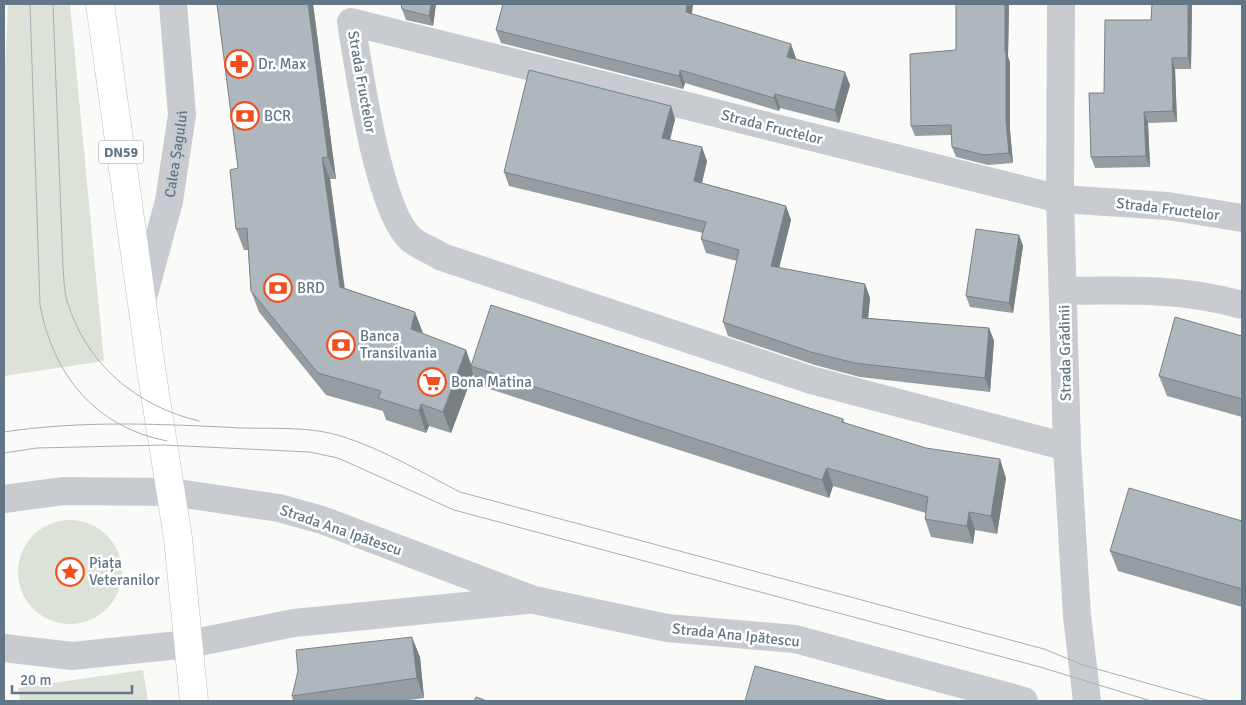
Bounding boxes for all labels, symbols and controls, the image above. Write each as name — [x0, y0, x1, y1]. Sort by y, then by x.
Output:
street label: Strada Fructelor — [344, 29, 380, 135]
pharmacy icon: Dr. Max — [224, 49, 254, 79]
place label: Dr. Max — [258, 55, 306, 73]
bank icon: BCR — [230, 101, 260, 131]
street label: Strada Fructelor — [719, 106, 825, 148]
place label: BCR — [264, 107, 291, 125]
street label: Calea Șagului — [161, 110, 191, 199]
road number: DN59 — [98, 140, 144, 163]
street label: Strada Fructelor — [1115, 194, 1221, 224]
bank icon: BRD — [263, 273, 293, 303]
place label: BRD — [297, 279, 325, 297]
street label: Strada Grădinii — [1055, 305, 1075, 401]
place label: Banca Transilvania — [360, 327, 437, 362]
bank icon: Banca Transilvania — [326, 330, 356, 360]
supermarket icon: Bona Matina — [417, 367, 447, 397]
place label: Bona Matina — [451, 373, 532, 391]
street label: Strada Ana Ipătescu — [278, 501, 404, 559]
place label: Piața Veteranilor — [89, 554, 160, 589]
place icon: Piața Veteranilor — [55, 557, 85, 587]
street label: Strada Ana Ipătescu — [671, 619, 801, 651]
scale bar — [12, 662, 132, 694]
text: 20 m — [20, 671, 51, 689]

